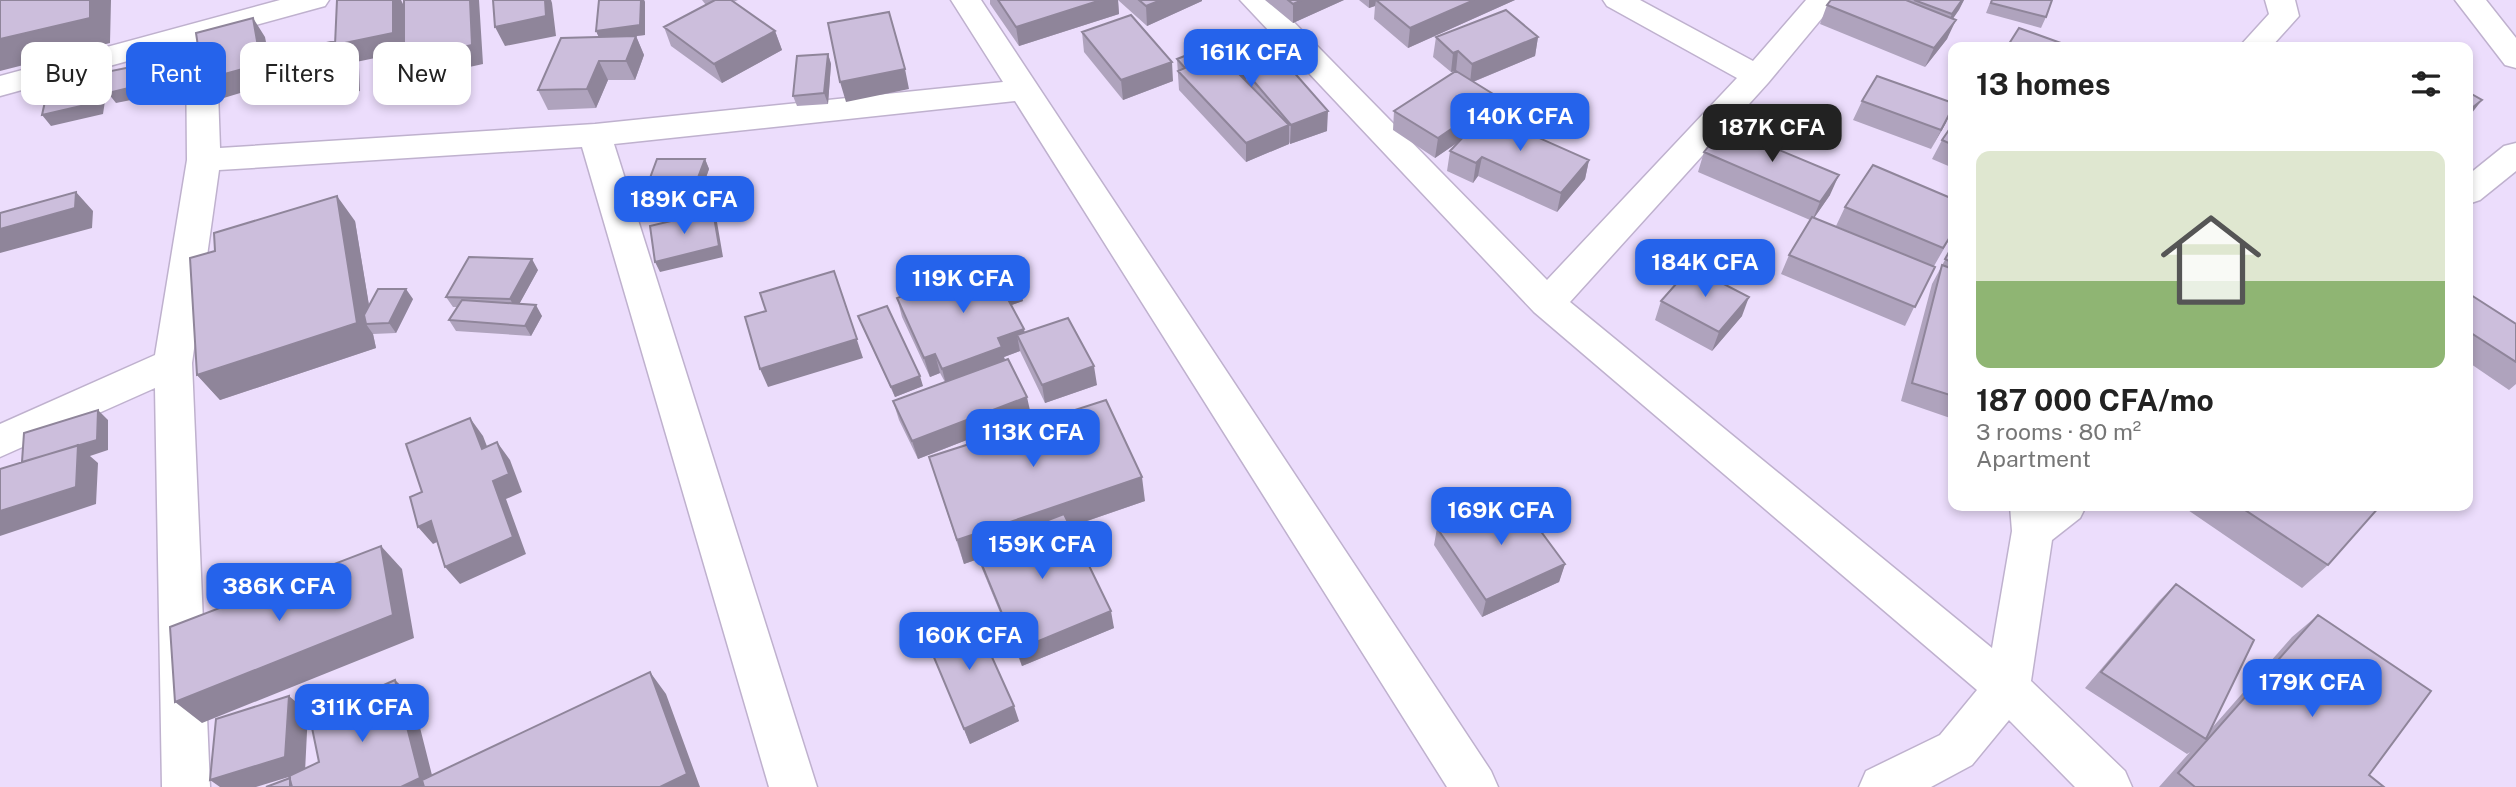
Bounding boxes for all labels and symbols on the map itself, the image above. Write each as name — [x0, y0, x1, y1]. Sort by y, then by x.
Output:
pin: 161K CFA — [1179, 29, 1323, 89]
pin: 140K CFA — [1448, 94, 1592, 153]
pin: 187K CFA — [1700, 104, 1844, 164]
pin: 189K CFA — [612, 176, 756, 236]
pin: 184K CFA — [1633, 240, 1777, 299]
pin: 119K CFA — [891, 256, 1035, 315]
pin: 113K CFA — [961, 410, 1105, 469]
pin: 169K CFA — [1429, 488, 1573, 547]
pin: 159K CFA — [970, 522, 1114, 581]
pin: 386K CFA — [207, 564, 351, 623]
pin: 160K CFA — [897, 612, 1041, 672]
pin: 179K CFA — [2240, 660, 2384, 719]
pin: 311K CFA — [290, 684, 434, 744]

